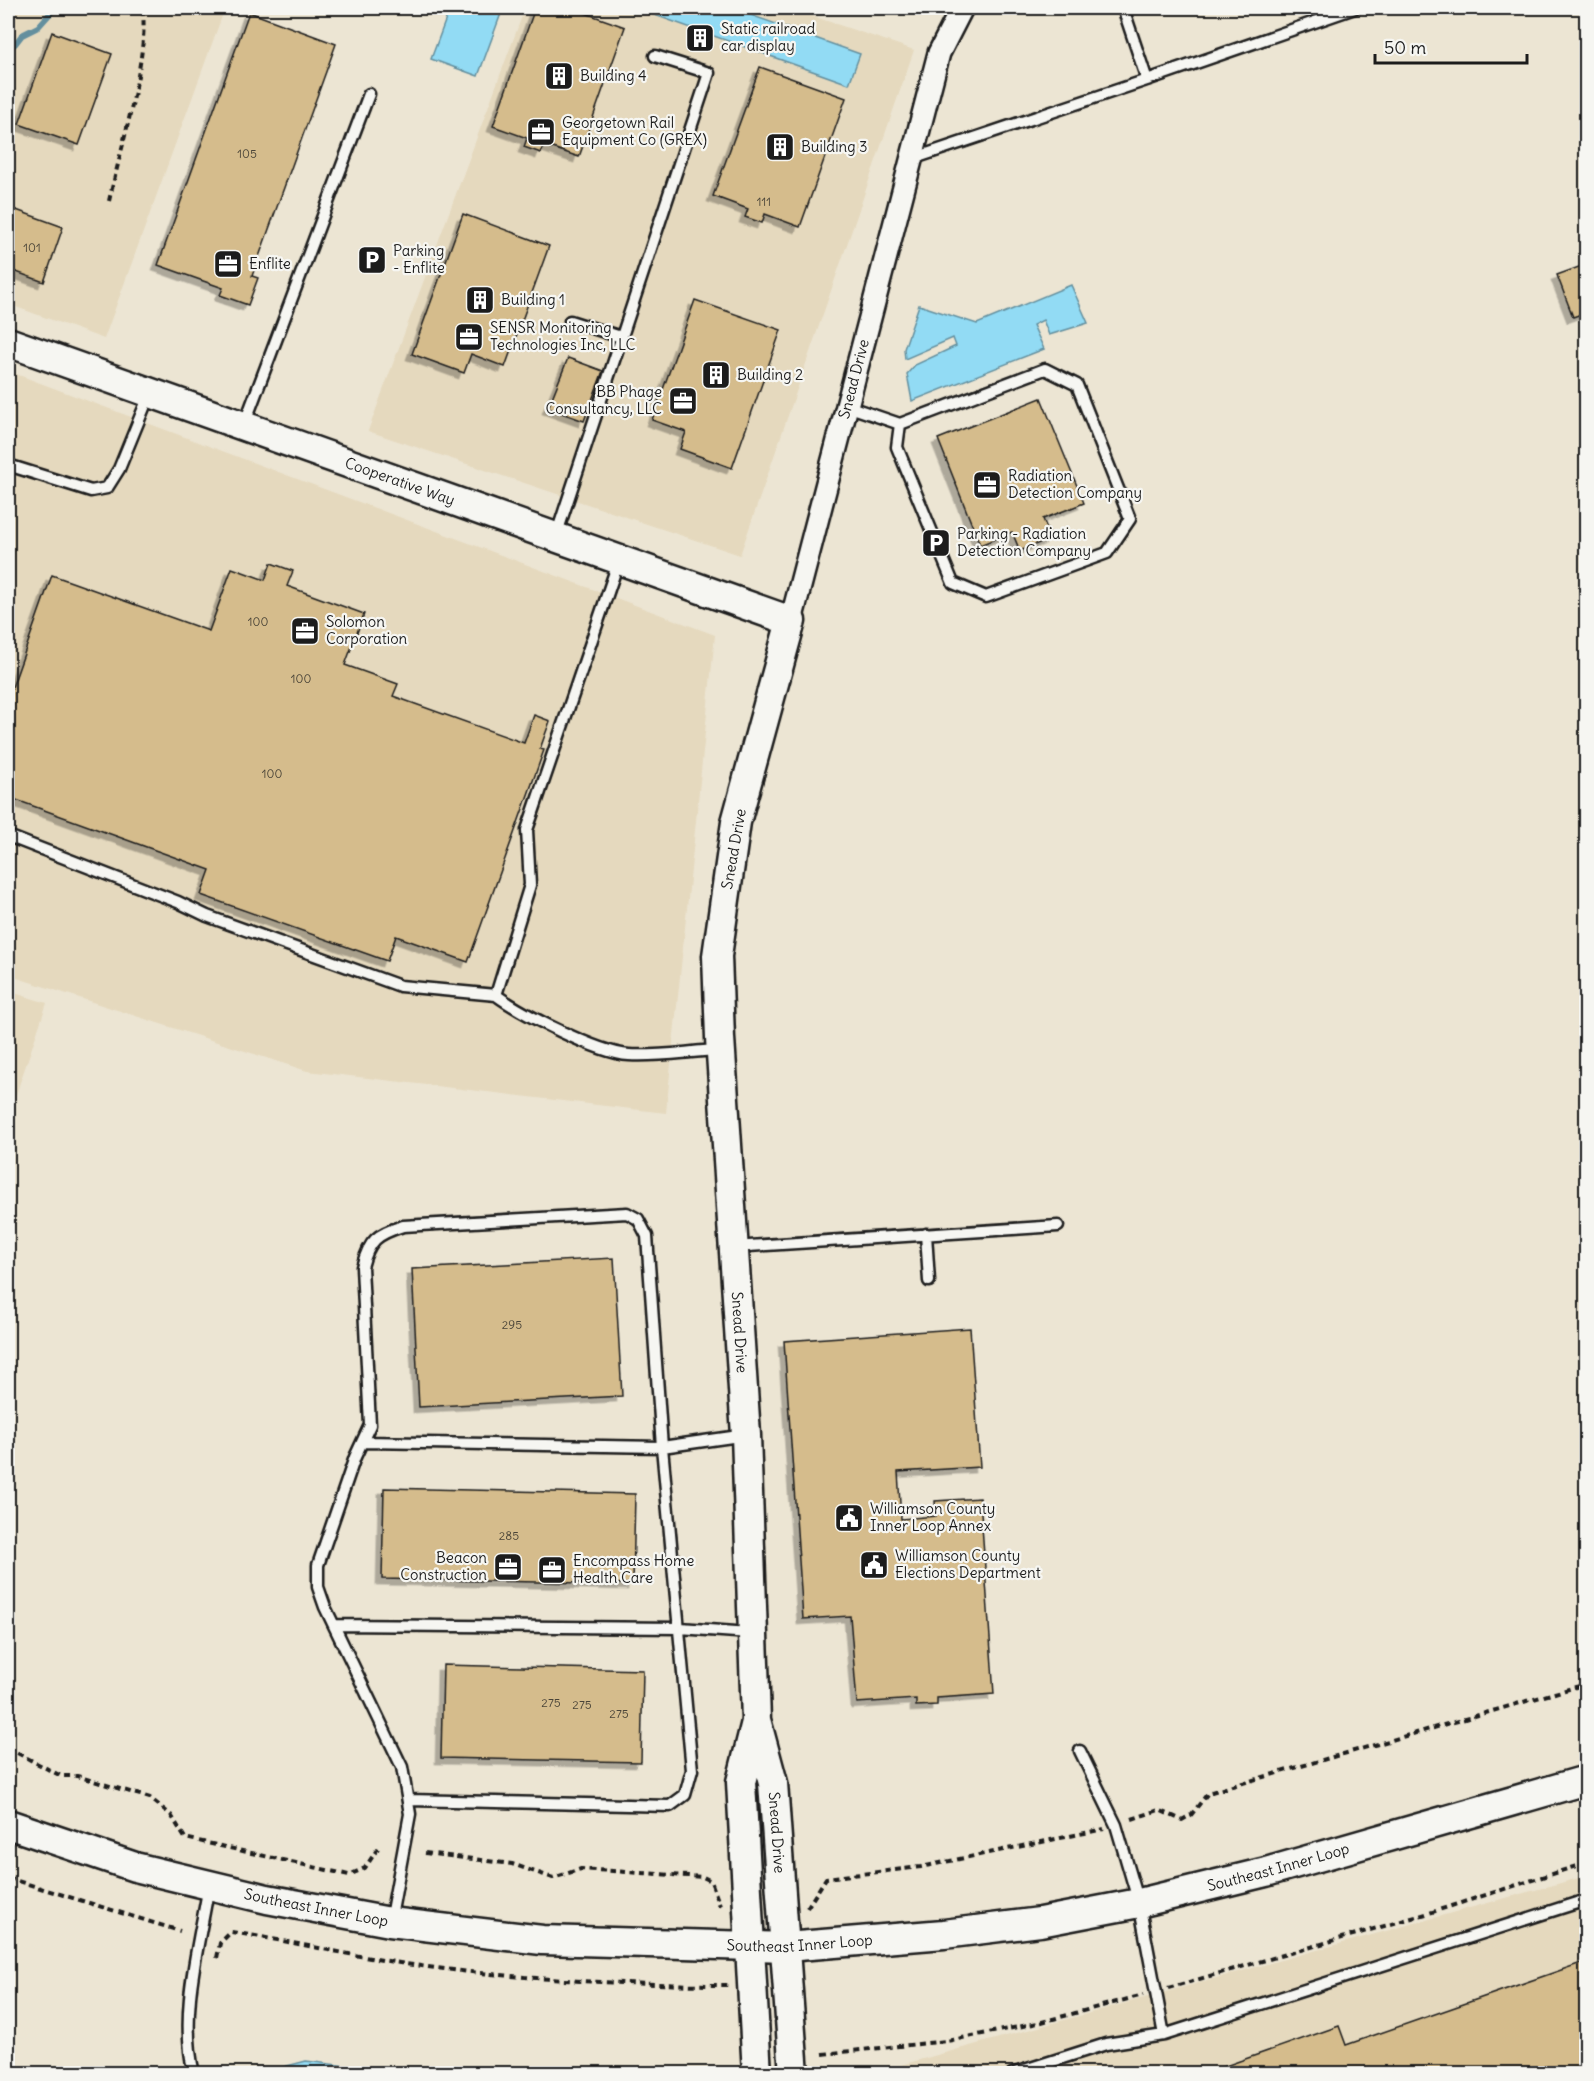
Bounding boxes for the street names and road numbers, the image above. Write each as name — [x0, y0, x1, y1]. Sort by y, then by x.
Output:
street label: Snead Drive — [834, 337, 873, 421]
street label: Cooperative Way — [343, 453, 458, 509]
street label: Snead Drive — [717, 807, 750, 891]
street label: Snead Drive — [728, 1291, 752, 1374]
street label: Snead Drive — [765, 1791, 789, 1874]
street label: Southeast Inner Loop — [1205, 1839, 1351, 1895]
street label: Southeast Inner Loop — [242, 1884, 390, 1931]
street label: Southeast Inner Loop — [726, 1930, 873, 1956]

